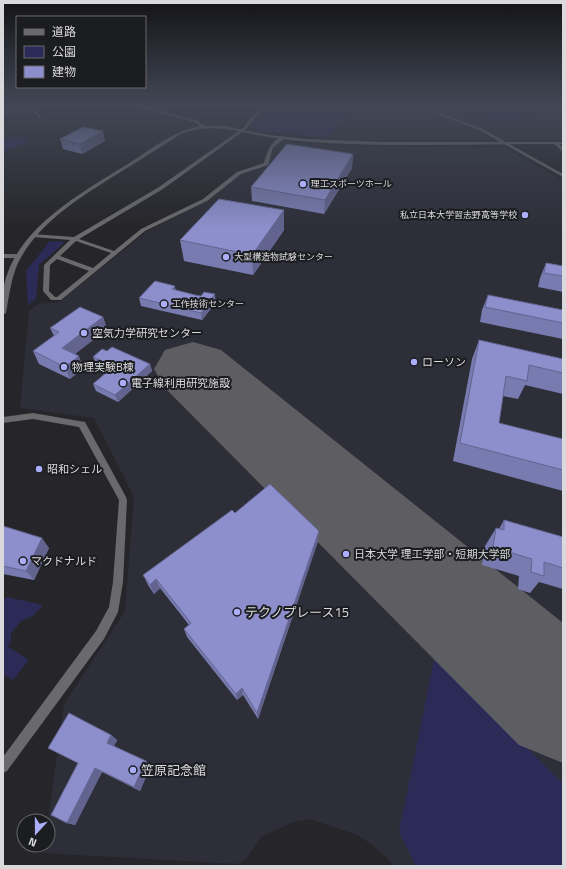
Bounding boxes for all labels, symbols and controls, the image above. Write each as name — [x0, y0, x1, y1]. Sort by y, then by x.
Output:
legend — [16, 16, 146, 88]
text: 道路 — [52, 22, 76, 41]
text: 公園 — [52, 42, 76, 61]
text: 建物 — [52, 62, 76, 81]
place label: 理工スポーツホール — [311, 177, 392, 190]
marker: 理工スポーツホール — [298, 179, 308, 189]
place label: 私立日本大学習志野高等学校 — [400, 208, 517, 221]
marker: 私立日本大学習志野高等学校 — [520, 210, 530, 220]
place label: 大型構造物試験センター — [234, 250, 333, 263]
marker: 大型構造物試験センター — [221, 252, 231, 262]
place label: 工作技術センター — [172, 297, 244, 310]
marker: 工作技術センター — [159, 299, 169, 309]
place label: 空気力学研究センター — [92, 325, 202, 341]
marker: 空気力学研究センター — [79, 328, 89, 338]
place label: ローソン — [422, 354, 466, 370]
marker: ローソン — [409, 357, 419, 367]
place label: 物理実験B棟 — [72, 359, 134, 375]
marker: 物理実験B棟 — [59, 362, 69, 372]
place label: 電子線利用研究施設 — [131, 375, 230, 391]
marker: 電子線利用研究施設 — [118, 378, 128, 388]
place label: 昭和シェル — [47, 461, 102, 477]
marker: 昭和シェル — [34, 464, 44, 474]
place label: 日本大学 理工学部・短期大学部 — [354, 546, 510, 562]
marker: 日本大学 理工学部・短期大学部 — [341, 549, 351, 559]
place label: マクドナルド — [31, 553, 97, 569]
marker: マクドナルド — [18, 556, 28, 566]
place label: テクノプレース15 — [245, 602, 349, 622]
marker: テクノプレース15 — [232, 607, 242, 617]
place label: 笠原記念館 — [141, 760, 206, 780]
marker: 笠原記念館 — [128, 765, 138, 775]
north arrow — [16, 813, 56, 853]
text: N — [26, 834, 39, 851]

